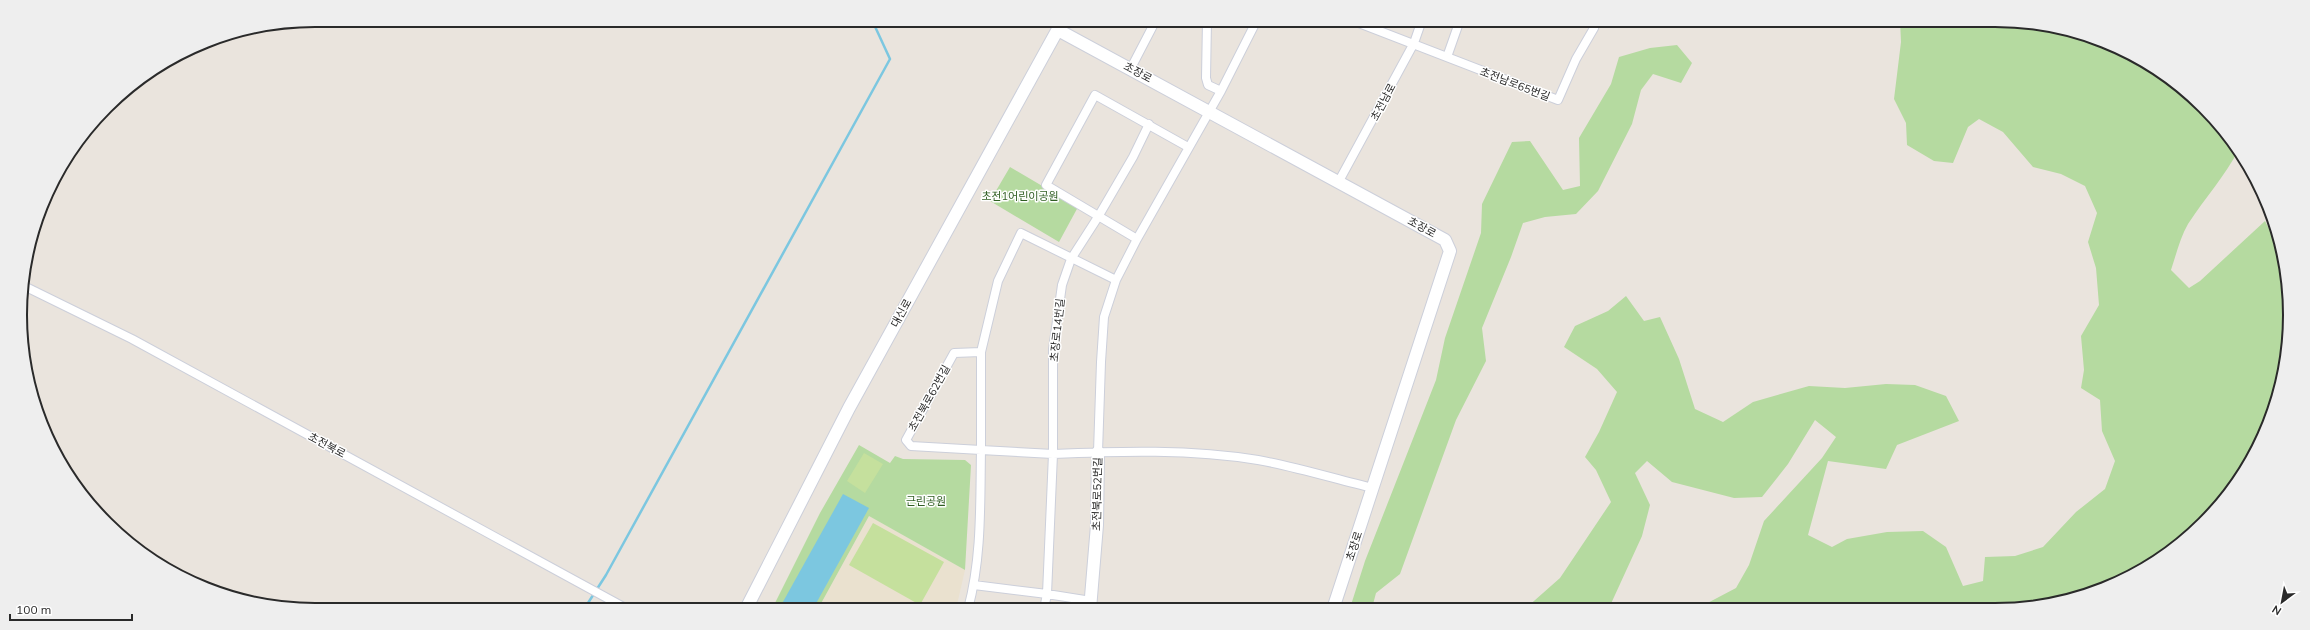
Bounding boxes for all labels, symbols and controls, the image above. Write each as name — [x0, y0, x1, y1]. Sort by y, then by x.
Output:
street label: 초장로 — [1121, 59, 1155, 85]
street label: 초전남로65번길 — [1478, 64, 1552, 104]
street label: 초전남로 — [1367, 81, 1399, 123]
park label: 초전1어린이공원 — [981, 189, 1059, 203]
street label: 초장로 — [1405, 214, 1439, 240]
street label: 대신로 — [888, 296, 914, 330]
street label: 초장로14번길 — [1047, 298, 1067, 362]
street label: 초전북로62번길 — [905, 362, 953, 434]
street label: 초전북로 — [306, 429, 348, 461]
street label: 초전북로52번길 — [1089, 457, 1105, 531]
park label: 근린공원 — [906, 494, 946, 508]
street label: 초장로 — [1343, 529, 1365, 563]
north arrow — [2262, 582, 2302, 622]
scale bar — [10, 596, 132, 622]
text: 100 m — [16, 602, 51, 617]
text: N — [2269, 602, 2284, 619]

